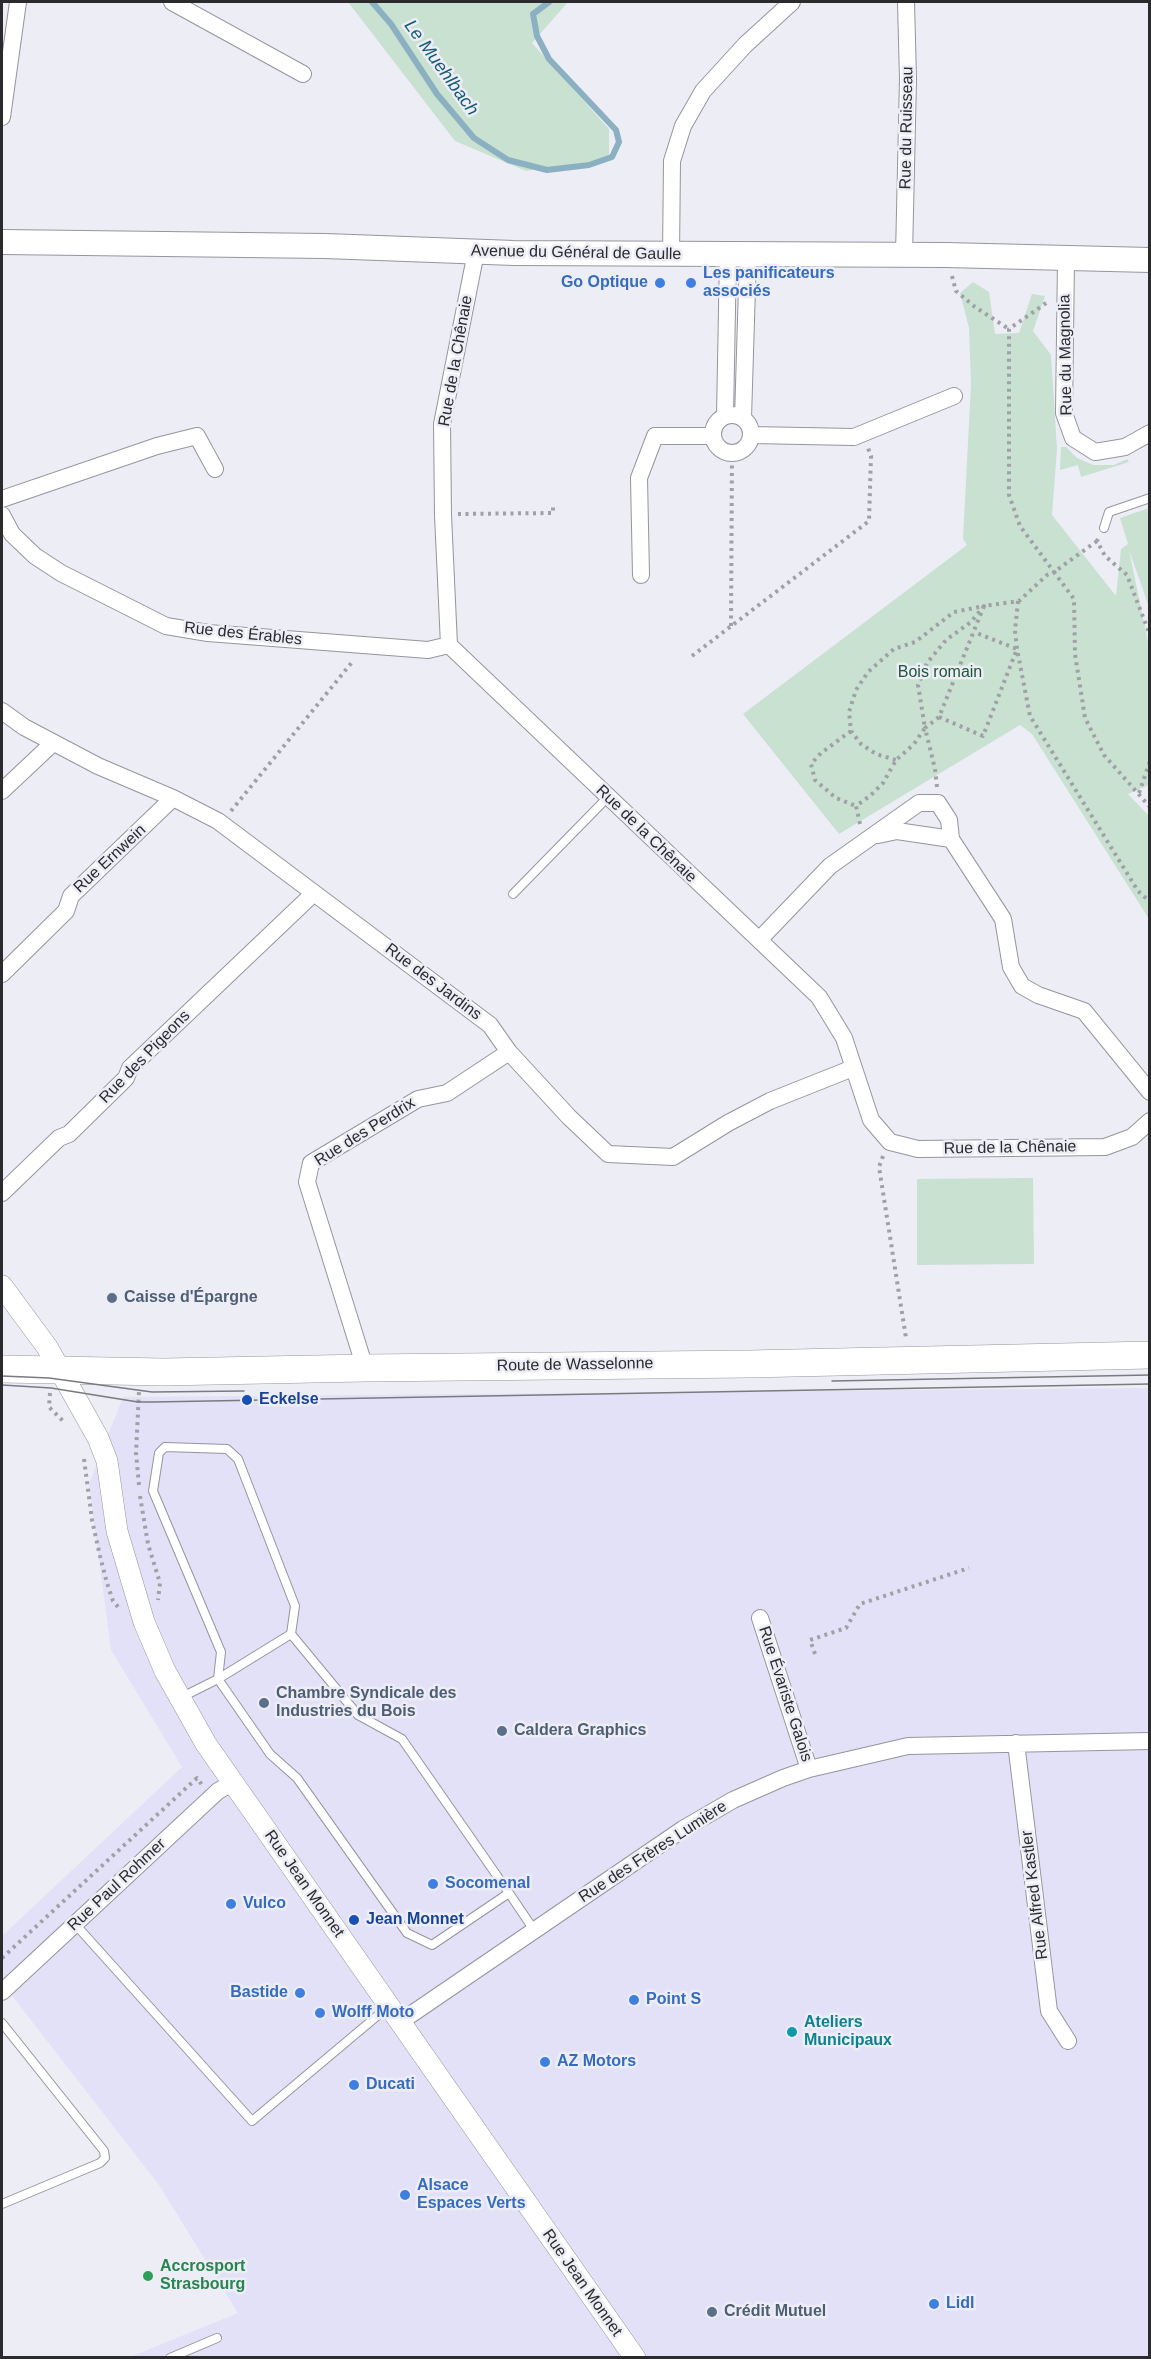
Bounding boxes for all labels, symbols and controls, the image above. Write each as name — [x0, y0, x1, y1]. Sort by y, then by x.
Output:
water label: Le Muehlbach — [399, 16, 483, 120]
street label: Rue du Ruisseau — [896, 66, 918, 190]
street label: Avenue du Général de Gaulle — [471, 242, 681, 264]
place label: Les panificateurs associés — [703, 264, 835, 302]
place label: Go Optique — [561, 273, 648, 293]
marker: Go Optique — [653, 276, 667, 290]
marker: Les panificateurs associés — [684, 276, 698, 290]
street label: Rue de la Chênaie — [435, 294, 477, 428]
street label: Rue du Magnolia — [1055, 294, 1077, 416]
street label: Rue des Érables — [183, 618, 303, 650]
park label: Bois romain — [898, 663, 982, 683]
street label: Rue de la Chênaie — [592, 781, 700, 887]
street label: Rue Ernwein — [70, 821, 150, 897]
street label: Rue des Jardins — [381, 940, 485, 1024]
street label: Rue des Pigeons — [96, 1007, 194, 1107]
street label: Rue des Perdrix — [311, 1093, 419, 1171]
street label: Rue de la Chênaie — [944, 1137, 1076, 1159]
place label: Caisse d'Épargne — [124, 1288, 258, 1308]
marker: Caisse d'Épargne — [105, 1291, 119, 1305]
street label: Route de Wasselonne — [496, 1354, 654, 1376]
place label: Eckelse — [259, 1390, 319, 1410]
marker: Eckelse — [240, 1393, 254, 1407]
street label: Rue Évariste Galois — [754, 1624, 816, 1764]
place label: Chambre Syndicale des Industries du Bois — [276, 1684, 457, 1722]
marker: Chambre Syndicale des Industries du Bois — [257, 1696, 271, 1710]
place label: Caldera Graphics — [514, 1721, 646, 1741]
marker: Caldera Graphics — [495, 1724, 509, 1738]
street label: Rue des Frères Lumière — [575, 1797, 731, 1907]
street label: Rue Jean Monnet — [260, 1827, 348, 1941]
street label: Rue Alfred Kastler — [1018, 1829, 1052, 1961]
street label: Rue Paul Rohmer — [64, 1835, 170, 1935]
place label: Socomenal — [445, 1874, 530, 1894]
marker: Socomenal — [426, 1877, 440, 1891]
place label: Vulco — [243, 1894, 286, 1914]
marker: Vulco — [224, 1897, 238, 1911]
place label: Jean Monnet — [366, 1910, 464, 1930]
marker: Jean Monnet — [347, 1913, 361, 1927]
place label: Bastide — [230, 1983, 288, 2003]
marker: Bastide — [293, 1986, 307, 2000]
place label: Point S — [646, 1990, 701, 2010]
marker: Point S — [627, 1993, 641, 2007]
place label: Wolff Moto — [332, 2003, 414, 2023]
marker: Wolff Moto — [313, 2006, 327, 2020]
place label: Ateliers Municipaux — [804, 2013, 892, 2051]
marker: Ateliers Municipaux — [785, 2025, 799, 2039]
place label: AZ Motors — [557, 2052, 636, 2072]
marker: AZ Motors — [538, 2055, 552, 2069]
place label: Ducati — [366, 2075, 415, 2095]
marker: Ducati — [347, 2078, 361, 2092]
place label: Alsace Espaces Verts — [417, 2176, 526, 2214]
marker: Alsace Espaces Verts — [398, 2188, 412, 2202]
street label: Rue Jean Monnet — [538, 2226, 626, 2340]
place label: Accrosport Strasbourg — [160, 2257, 245, 2295]
marker: Accrosport Strasbourg — [141, 2269, 155, 2283]
place label: Lidl — [946, 2294, 974, 2314]
marker: Lidl — [927, 2297, 941, 2311]
place label: Crédit Mutuel — [724, 2302, 826, 2322]
marker: Crédit Mutuel — [705, 2305, 719, 2319]

